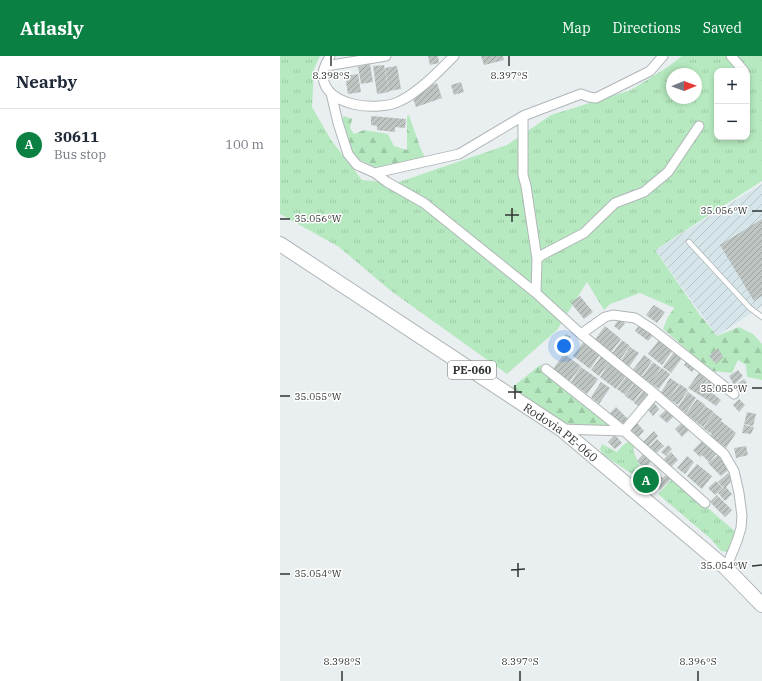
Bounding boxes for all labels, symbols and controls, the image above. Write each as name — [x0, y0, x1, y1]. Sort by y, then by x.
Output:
text: Atlasly — [20, 16, 84, 40]
text: Map — [562, 19, 591, 37]
text: Directions — [613, 19, 681, 37]
text: Saved — [703, 19, 742, 37]
north arrow — [666, 68, 702, 104]
map controls — [714, 68, 750, 140]
button: + — [714, 68, 750, 104]
text: 8.398°S — [312, 69, 350, 82]
text: 8.397°S — [490, 69, 528, 82]
text: Nearby — [16, 71, 77, 93]
button: − — [714, 104, 750, 140]
text: 30611 — [54, 127, 99, 146]
text: A — [24, 136, 34, 153]
text: 100 m — [225, 136, 264, 153]
text: Bus stop — [54, 146, 106, 163]
text: 35.056°W — [700, 204, 748, 217]
text: 35.056°W — [294, 212, 342, 225]
your location — [554, 336, 574, 356]
road number: PE-060 — [448, 361, 496, 379]
text: 35.055°W — [700, 382, 748, 395]
text: 35.055°W — [294, 390, 342, 403]
street label: Rodovia PE-060 — [521, 399, 601, 465]
pin: A — [633, 465, 659, 495]
text: 35.054°W — [700, 559, 748, 572]
text: 35.054°W — [294, 567, 342, 580]
text: 8.398°S — [323, 655, 361, 668]
text: 8.397°S — [501, 655, 539, 668]
text: 8.396°S — [679, 655, 717, 668]

